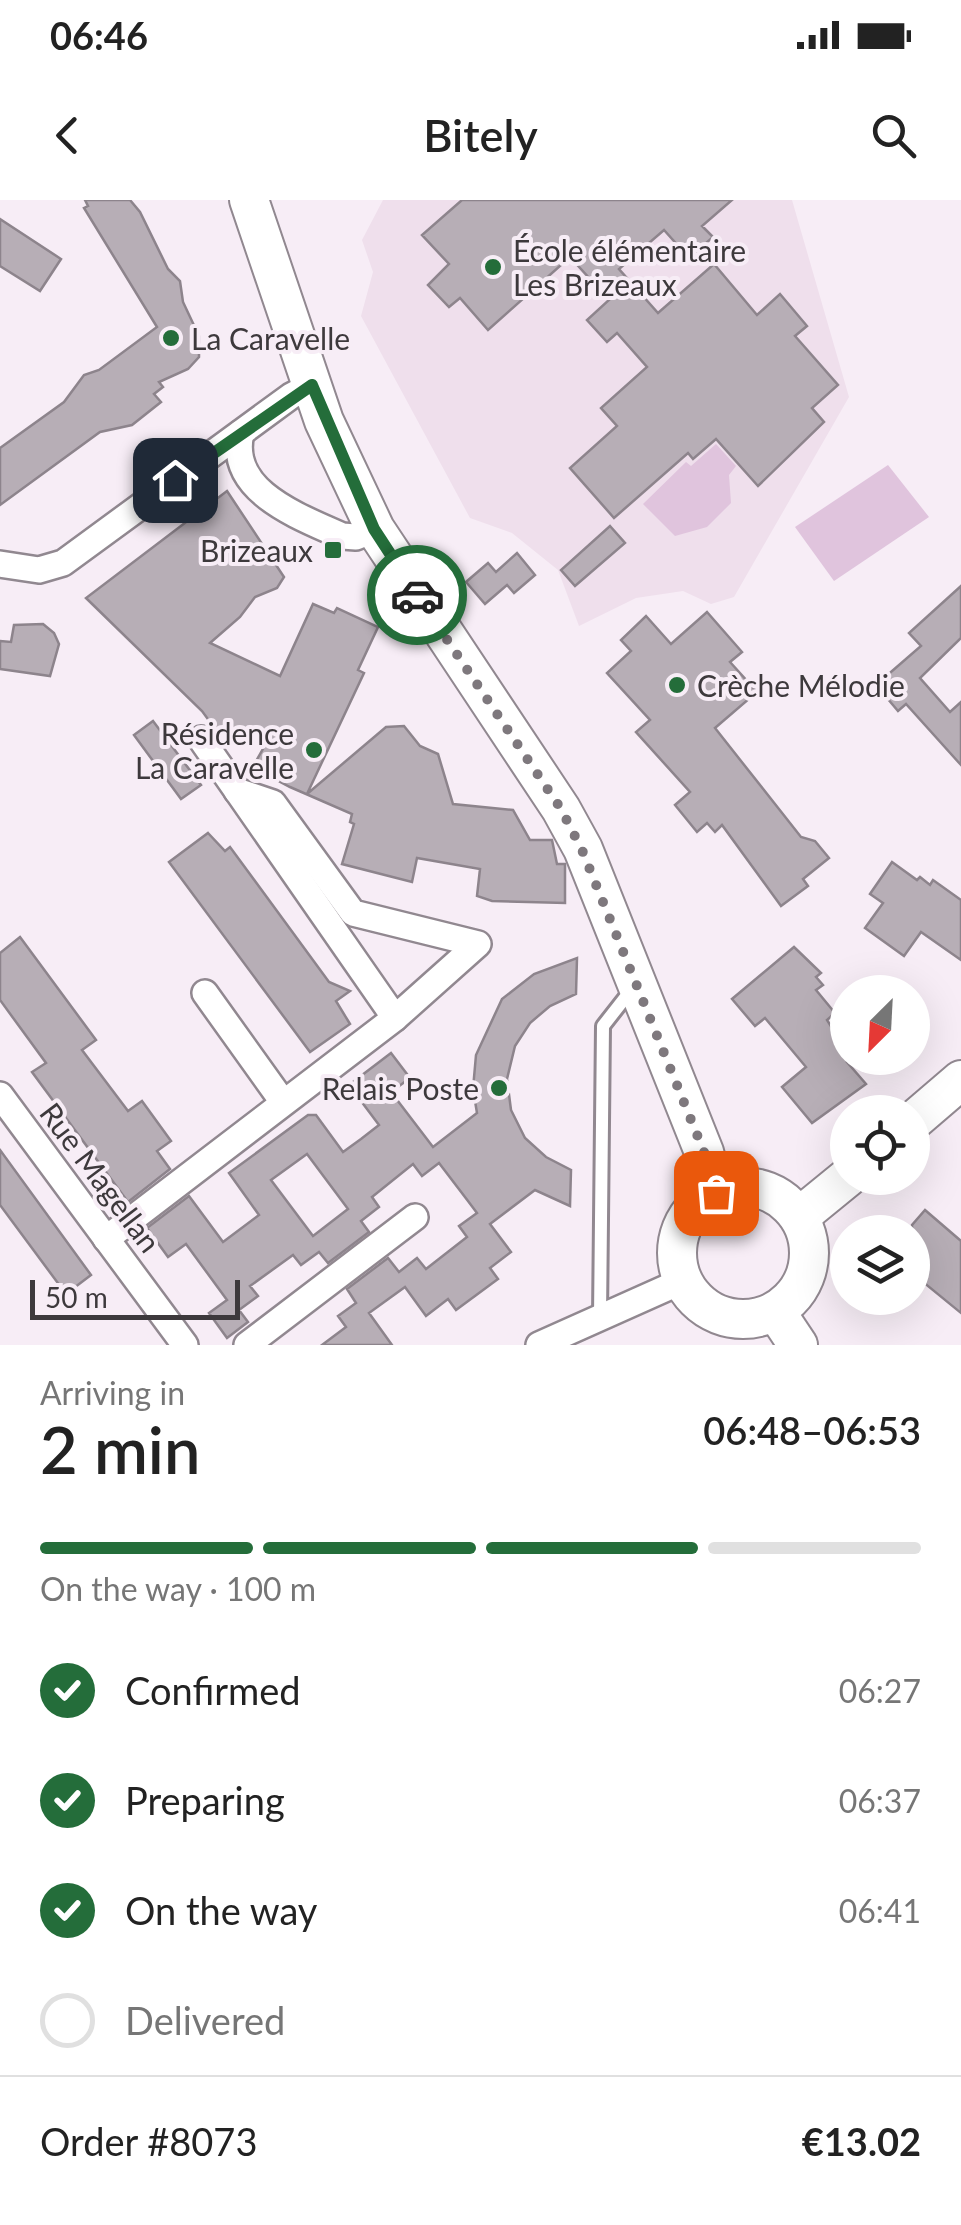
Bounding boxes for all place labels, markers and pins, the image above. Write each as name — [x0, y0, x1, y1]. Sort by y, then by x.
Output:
place label: École élémentaire Les Brizeaux — [513, 232, 746, 302]
marker: École élémentaire Les Brizeaux — [482, 256, 504, 278]
place label: La Caravelle — [191, 320, 350, 356]
marker: La Caravelle — [160, 327, 182, 349]
pin — [133, 438, 218, 523]
place label: Brizeaux — [200, 532, 313, 568]
marker: Brizeaux — [322, 539, 344, 561]
place label: Crèche Mélodie — [697, 667, 905, 703]
marker: Crèche Mélodie — [666, 674, 688, 696]
place label: Résidence La Caravelle — [135, 715, 294, 785]
marker: Résidence La Caravelle — [303, 739, 325, 761]
place label: Relais Poste — [322, 1070, 479, 1106]
marker: Relais Poste — [488, 1077, 510, 1099]
pin — [674, 1151, 759, 1236]

